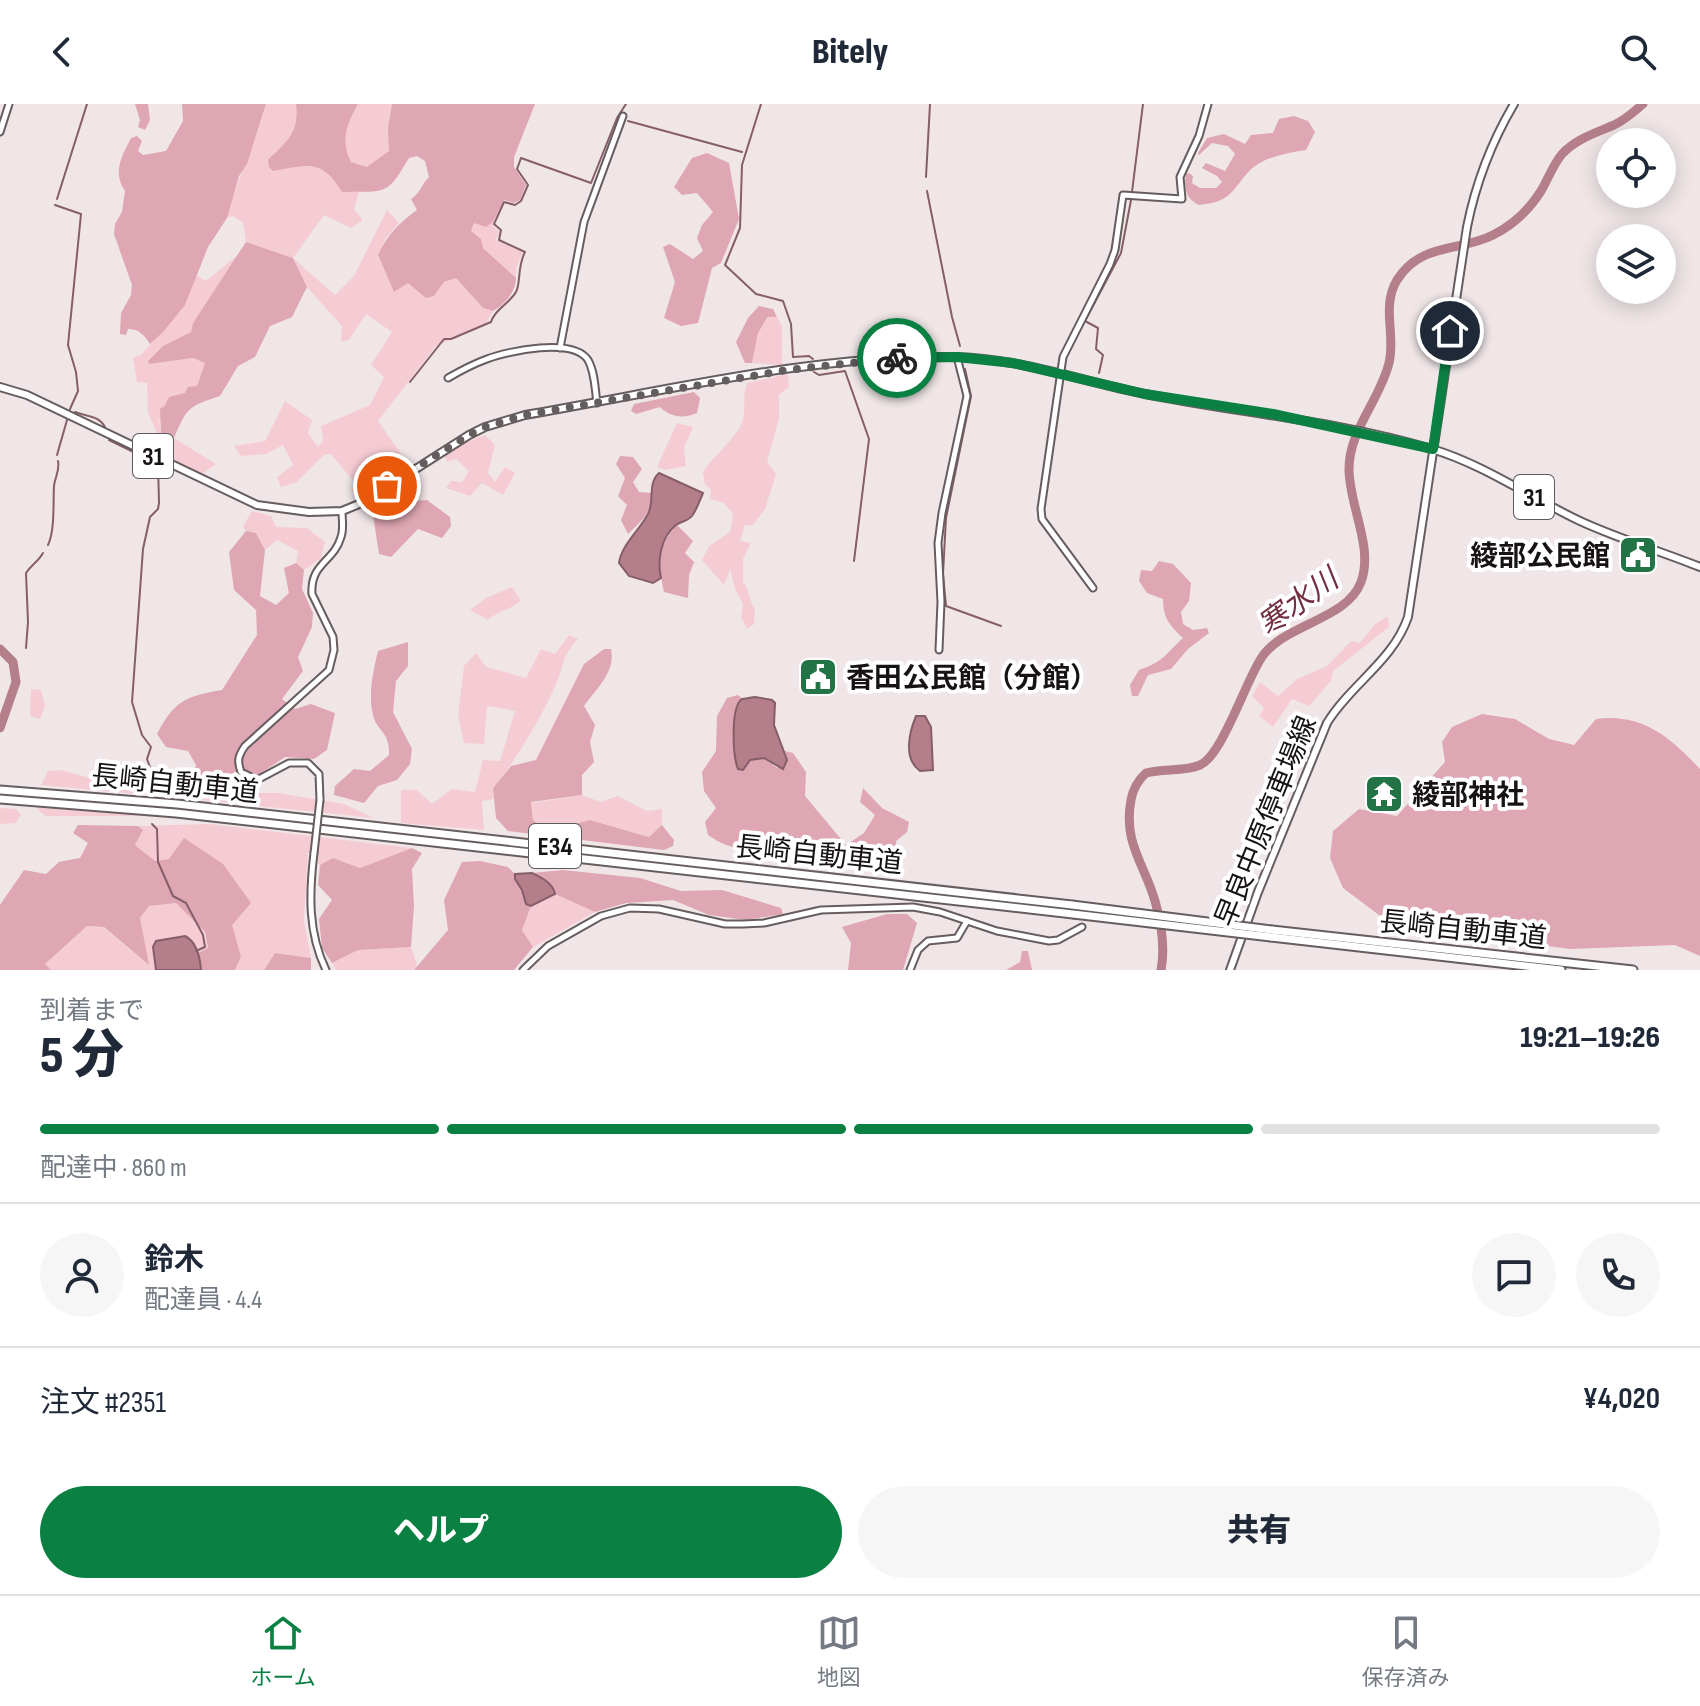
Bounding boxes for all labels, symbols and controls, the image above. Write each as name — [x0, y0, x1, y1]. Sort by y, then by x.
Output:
icon: back — [40, 30, 84, 74]
icon: search — [1616, 30, 1660, 74]
text: Bitely — [812, 31, 888, 74]
map controls — [1596, 128, 1676, 304]
button: locate — [1596, 128, 1676, 208]
button: layers — [1596, 224, 1676, 304]
pin — [1416, 297, 1484, 365]
icon: home — [1428, 309, 1472, 353]
courier — [857, 318, 937, 398]
icon: bike — [875, 336, 919, 380]
road number: 31 — [133, 434, 173, 478]
pin — [353, 452, 421, 520]
icon: bag — [365, 464, 409, 508]
road number: 31 — [1514, 475, 1554, 519]
public building icon: 綾部公民館 — [1617, 534, 1659, 576]
place label: 綾部公民館 — [1470, 540, 1610, 573]
water label: 寒水川 — [1252, 560, 1348, 644]
public building icon: 香田公民館（分館） — [797, 656, 839, 698]
place label: 香田公民館（分館） — [846, 662, 1098, 695]
street label: 早良中原停車場線 — [1209, 712, 1324, 932]
street label: 長崎自動車道 — [90, 759, 260, 810]
temple icon: 綾部神社 — [1363, 773, 1405, 815]
place label: 綾部神社 — [1412, 779, 1524, 812]
road number: E34 — [529, 824, 581, 868]
street label: 長崎自動車道 — [734, 830, 904, 881]
street label: 長崎自動車道 — [1378, 905, 1548, 956]
text: 到着まで — [40, 996, 144, 1027]
text: 19:21–19:26 — [1520, 1020, 1660, 1056]
text: 5 分 — [40, 1025, 124, 1088]
text: 配達中 · 860 m — [40, 1153, 187, 1184]
button: person — [40, 1233, 124, 1317]
button: chat — [1472, 1233, 1556, 1317]
button: phone — [1576, 1233, 1660, 1317]
text: 鈴木 — [144, 1242, 204, 1278]
text: 配達員 · 4.4 — [144, 1285, 262, 1316]
text: ¥4,020 — [1583, 1381, 1660, 1417]
text: 注文 #2351 — [40, 1385, 166, 1421]
button: ヘルプ — [40, 1486, 842, 1578]
button: 共有 — [858, 1486, 1660, 1578]
tab: ホーム — [250, 1611, 316, 1692]
tab: 地図 — [817, 1611, 861, 1692]
tab: 保存済み — [1362, 1611, 1450, 1692]

